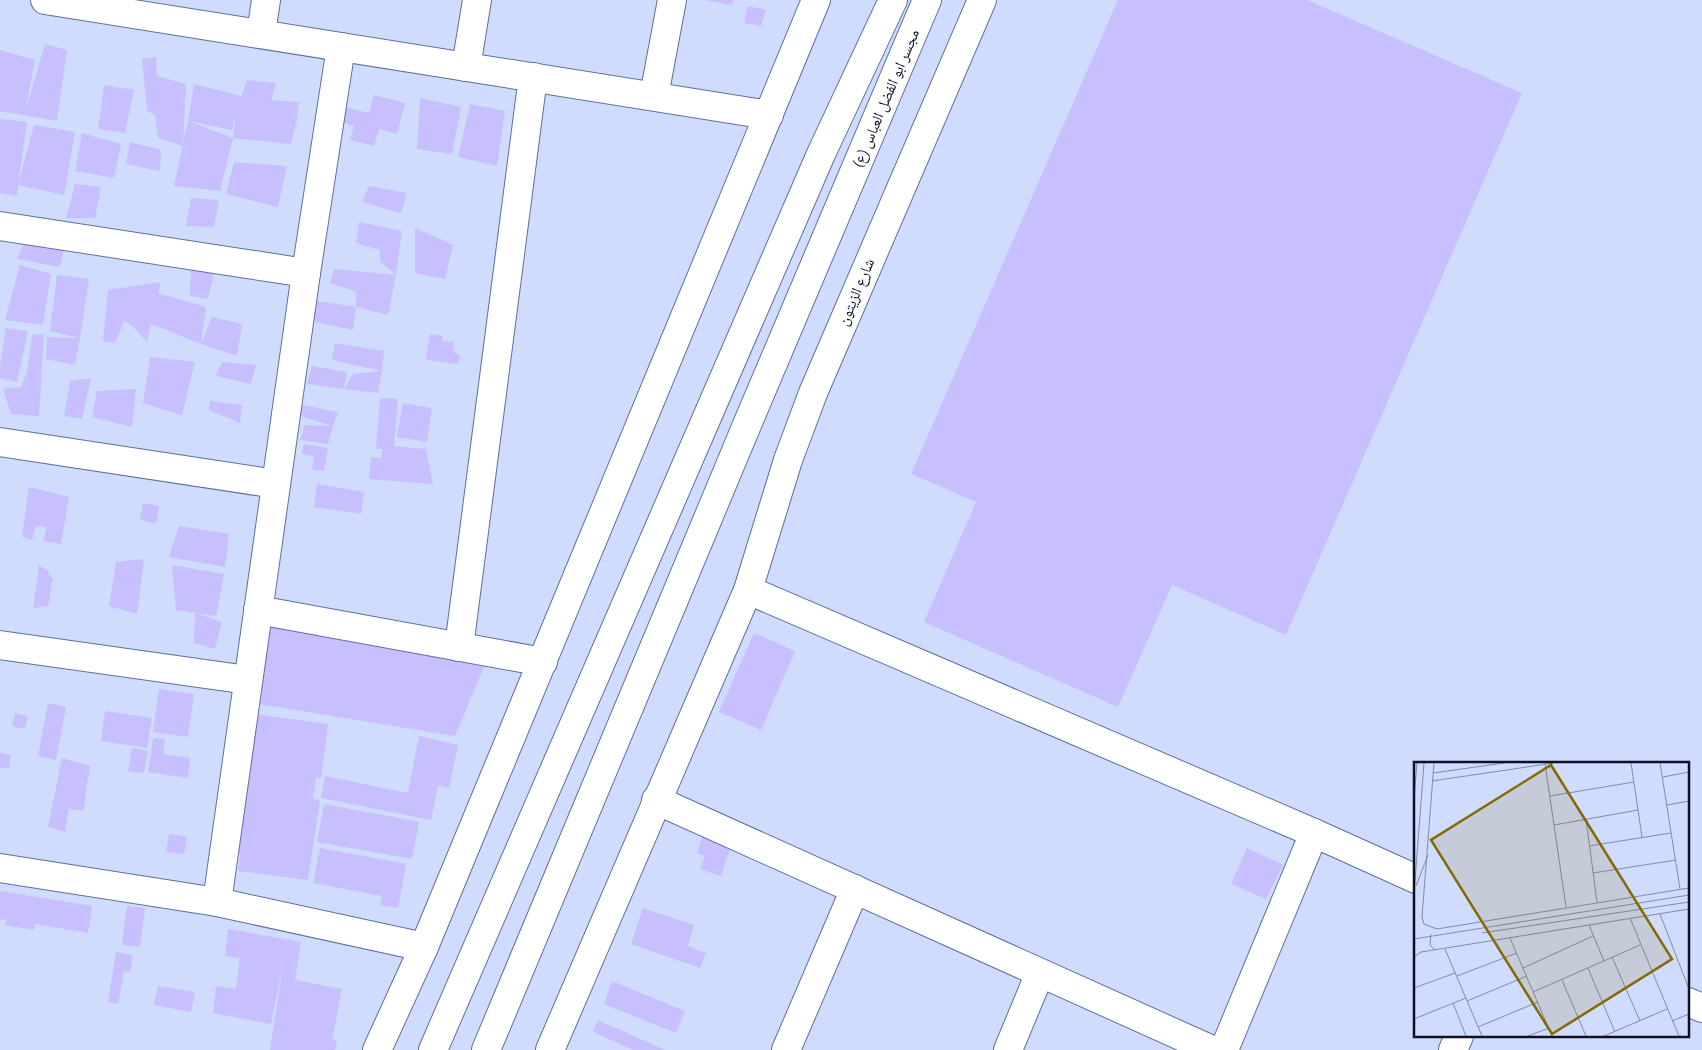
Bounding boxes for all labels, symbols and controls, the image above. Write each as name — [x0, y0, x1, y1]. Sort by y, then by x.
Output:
street label: مجسر ابو الفضل العباس (ع) — [849, 26, 924, 170]
street label: شارع الزيتون — [834, 256, 879, 329]
inset map — [1414, 762, 1690, 1038]

